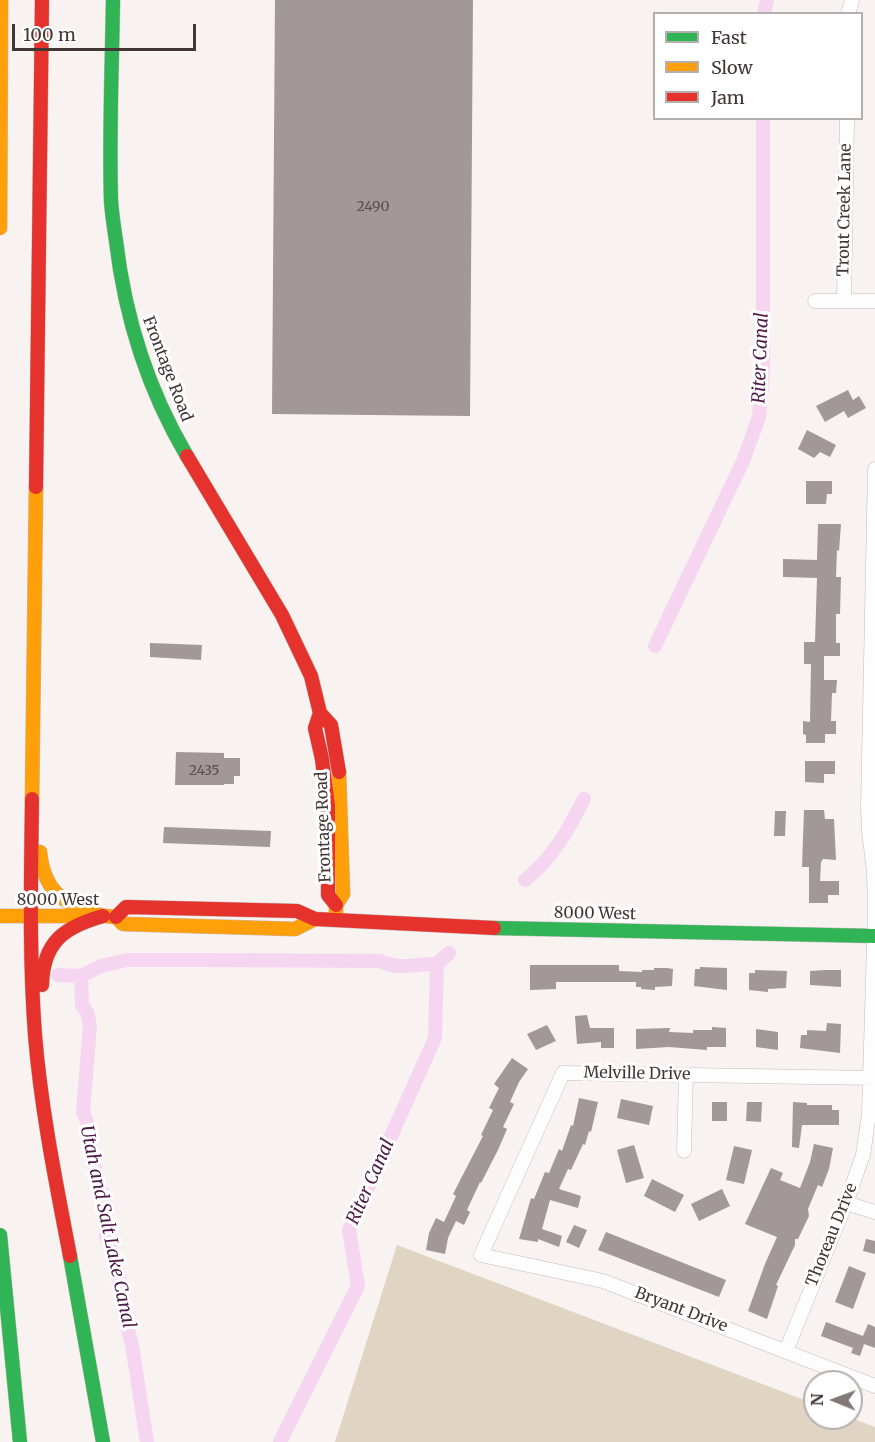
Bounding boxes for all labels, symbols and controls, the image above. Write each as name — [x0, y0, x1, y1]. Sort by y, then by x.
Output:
scale bar — [15, 12, 200, 50]
legend — [653, 12, 863, 120]
text: 100 m — [23, 23, 76, 46]
text: Fast — [711, 26, 747, 49]
text: Slow — [711, 56, 753, 79]
text: Jam — [711, 86, 745, 109]
street label: Trout Creek Lane — [834, 143, 856, 277]
house number: 2490 — [356, 199, 390, 215]
water label: Riter Canal — [749, 312, 773, 404]
street label: Frontage Road — [138, 314, 196, 424]
house number: 2435 — [189, 763, 219, 779]
street label: Frontage Road — [312, 771, 336, 883]
street label: 8000 West — [17, 890, 99, 910]
street label: 8000 West — [554, 904, 636, 924]
street label: Melville Drive — [584, 1063, 690, 1085]
water label: Utah and Salt Lake Canal — [75, 1124, 139, 1330]
water label: Riter Canal — [343, 1136, 399, 1228]
street label: Thoreau Drive — [803, 1180, 861, 1290]
street label: Bryant Drive — [632, 1284, 730, 1336]
north arrow — [803, 1370, 863, 1430]
text: N — [807, 1393, 827, 1406]

